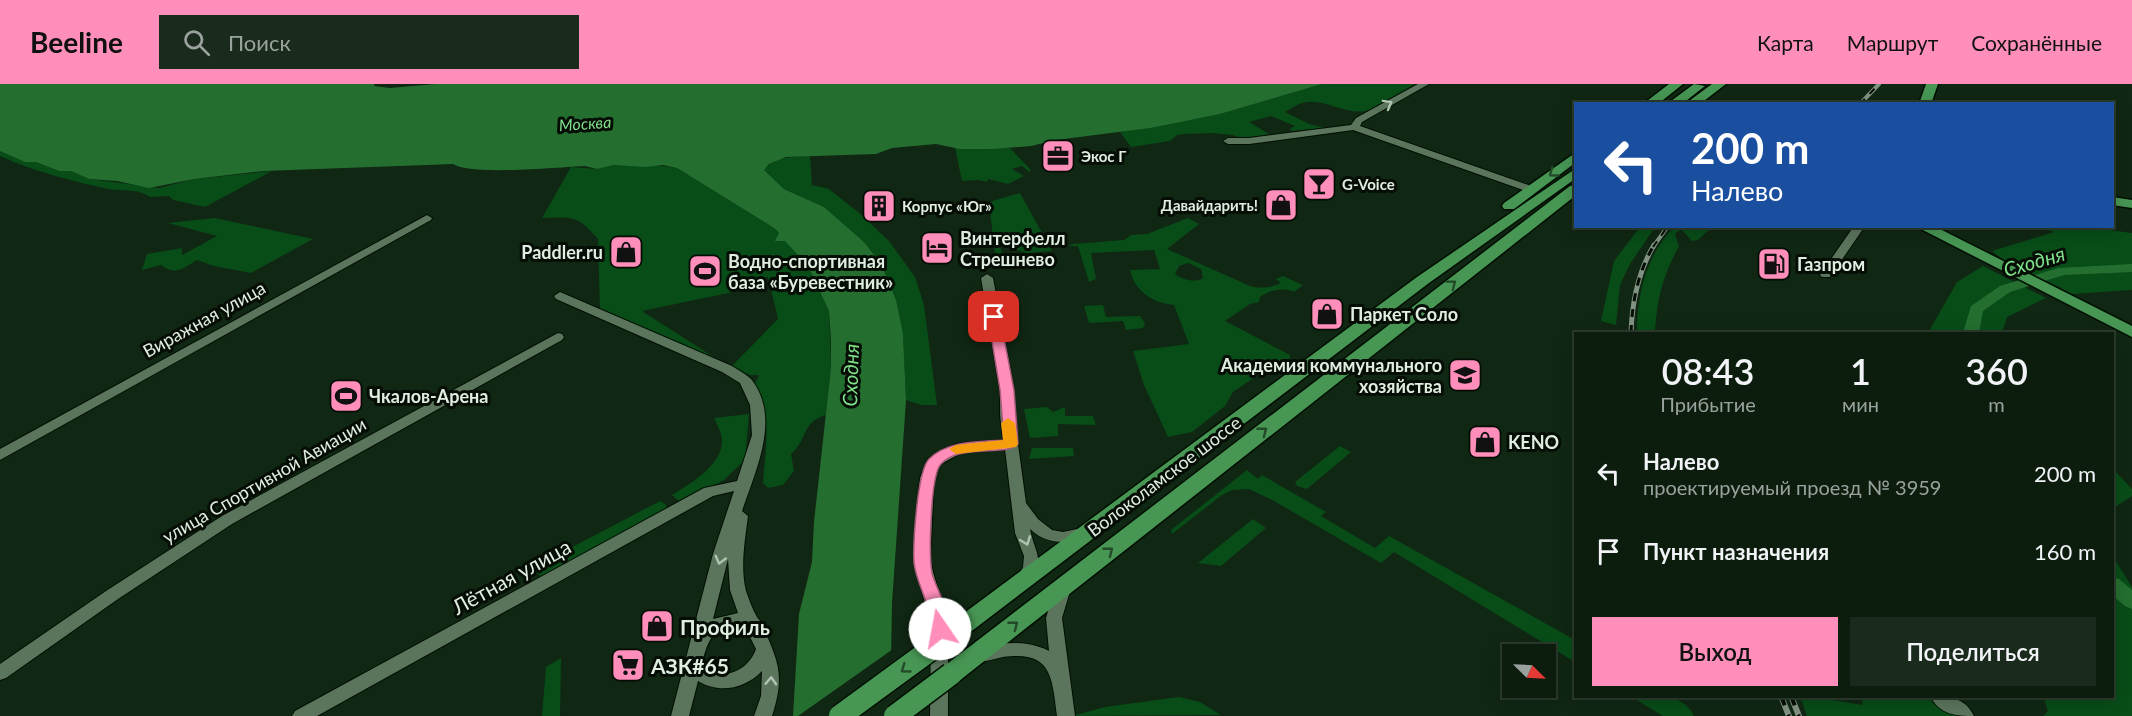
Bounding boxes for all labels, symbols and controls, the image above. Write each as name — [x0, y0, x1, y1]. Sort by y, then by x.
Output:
search box — [159, 15, 579, 69]
text: Beeline — [30, 25, 123, 59]
icon: search — [180, 26, 213, 59]
text: Поиск — [228, 29, 291, 56]
text: Карта — [1757, 30, 1814, 55]
text: Маршрут — [1847, 30, 1938, 55]
text: Сохранённые — [1971, 30, 2102, 55]
one-way arrow — [1382, 100, 1392, 111]
water label: Москва — [558, 112, 612, 134]
text: 200 m — [1691, 123, 1809, 173]
icon: left — [1592, 126, 1670, 204]
office icon: Экос Г — [1040, 138, 1076, 174]
place label: Экос Г — [1081, 147, 1126, 165]
bar icon: G-Voice — [1301, 166, 1337, 202]
one-way arrow — [1548, 166, 1559, 177]
text: Налево — [1691, 174, 1783, 207]
place label: G-Voice — [1342, 175, 1395, 193]
shop icon: Давайдарить! — [1263, 187, 1299, 223]
building icon: Корпус «Юг» — [861, 188, 897, 224]
place label: Давайдарить! — [1161, 196, 1258, 214]
place label: Корпус «Юг» — [902, 197, 992, 215]
place label: Винтерфелл Стрешнево — [960, 227, 1066, 270]
hotel icon: Винтерфелл Стрешнево — [919, 230, 955, 266]
shop icon: Paddler.ru — [608, 234, 644, 270]
place label: Paddler.ru — [521, 241, 603, 263]
water label: Сходня — [2001, 241, 2067, 281]
fuel station icon: Газпром — [1756, 246, 1792, 282]
place label: Водно-спортивная база «Буревестник» — [728, 250, 893, 293]
sports icon: Водно-спортивная база «Буревестник» — [687, 253, 723, 289]
place label: Газпром — [1797, 253, 1865, 275]
street label: Виражная улица — [139, 276, 269, 362]
one-way arrow — [1446, 280, 1457, 291]
pin — [968, 291, 1019, 342]
shop icon: Паркет Соло — [1309, 296, 1345, 332]
icon: arrive — [977, 300, 1010, 333]
place label: Паркет Соло — [1350, 303, 1458, 325]
water label: Сходня — [837, 343, 863, 407]
text: 08:43 — [1662, 349, 1754, 393]
text: 1 — [1850, 349, 1871, 393]
text: 360 — [1965, 349, 2028, 393]
place label: Академия коммунального хозяйства — [1220, 354, 1442, 397]
school or university icon: Академия коммунального хозяйства — [1447, 357, 1483, 393]
sports icon: Чкалов-Арена — [328, 378, 364, 414]
place label: Чкалов-Арена — [369, 385, 488, 407]
text: Прибытие — [1660, 392, 1756, 416]
text: мин — [1842, 392, 1879, 416]
text: m — [1988, 392, 2005, 416]
street label: Волоколамское шоссе — [1083, 411, 1245, 541]
street label: улица Спортивной Авиации — [158, 413, 370, 547]
shop icon: KENO — [1467, 424, 1503, 460]
one-way arrow — [1257, 427, 1268, 438]
place label: KENO — [1508, 431, 1559, 453]
text: Налево — [1643, 448, 1719, 475]
icon: left — [1592, 457, 1625, 490]
text: 200 m — [2034, 460, 2096, 487]
text: проектируемый проезд № 3959 — [1643, 475, 1941, 499]
street label: Лётная улица — [446, 533, 575, 619]
one-way arrow — [1019, 534, 1031, 545]
icon: arrive — [1592, 535, 1625, 568]
text: Пункт назначения — [1643, 538, 1829, 565]
text: 160 m — [2034, 538, 2096, 565]
one-way arrow — [1103, 547, 1114, 558]
one-way arrow — [715, 554, 727, 565]
position arrow — [908, 597, 972, 661]
shop icon: Профиль — [639, 608, 675, 644]
place label: Профиль — [680, 614, 770, 639]
button: Выход — [1592, 617, 1838, 686]
button: Поделиться — [1850, 617, 2096, 686]
one-way arrow — [1007, 622, 1018, 633]
north arrow — [1502, 644, 1556, 698]
map controls — [1502, 644, 1556, 698]
supermarket icon: АЗК#65 — [610, 647, 646, 683]
place label: АЗК#65 — [650, 653, 729, 678]
one-way arrow — [900, 662, 911, 673]
one-way arrow — [764, 677, 777, 686]

